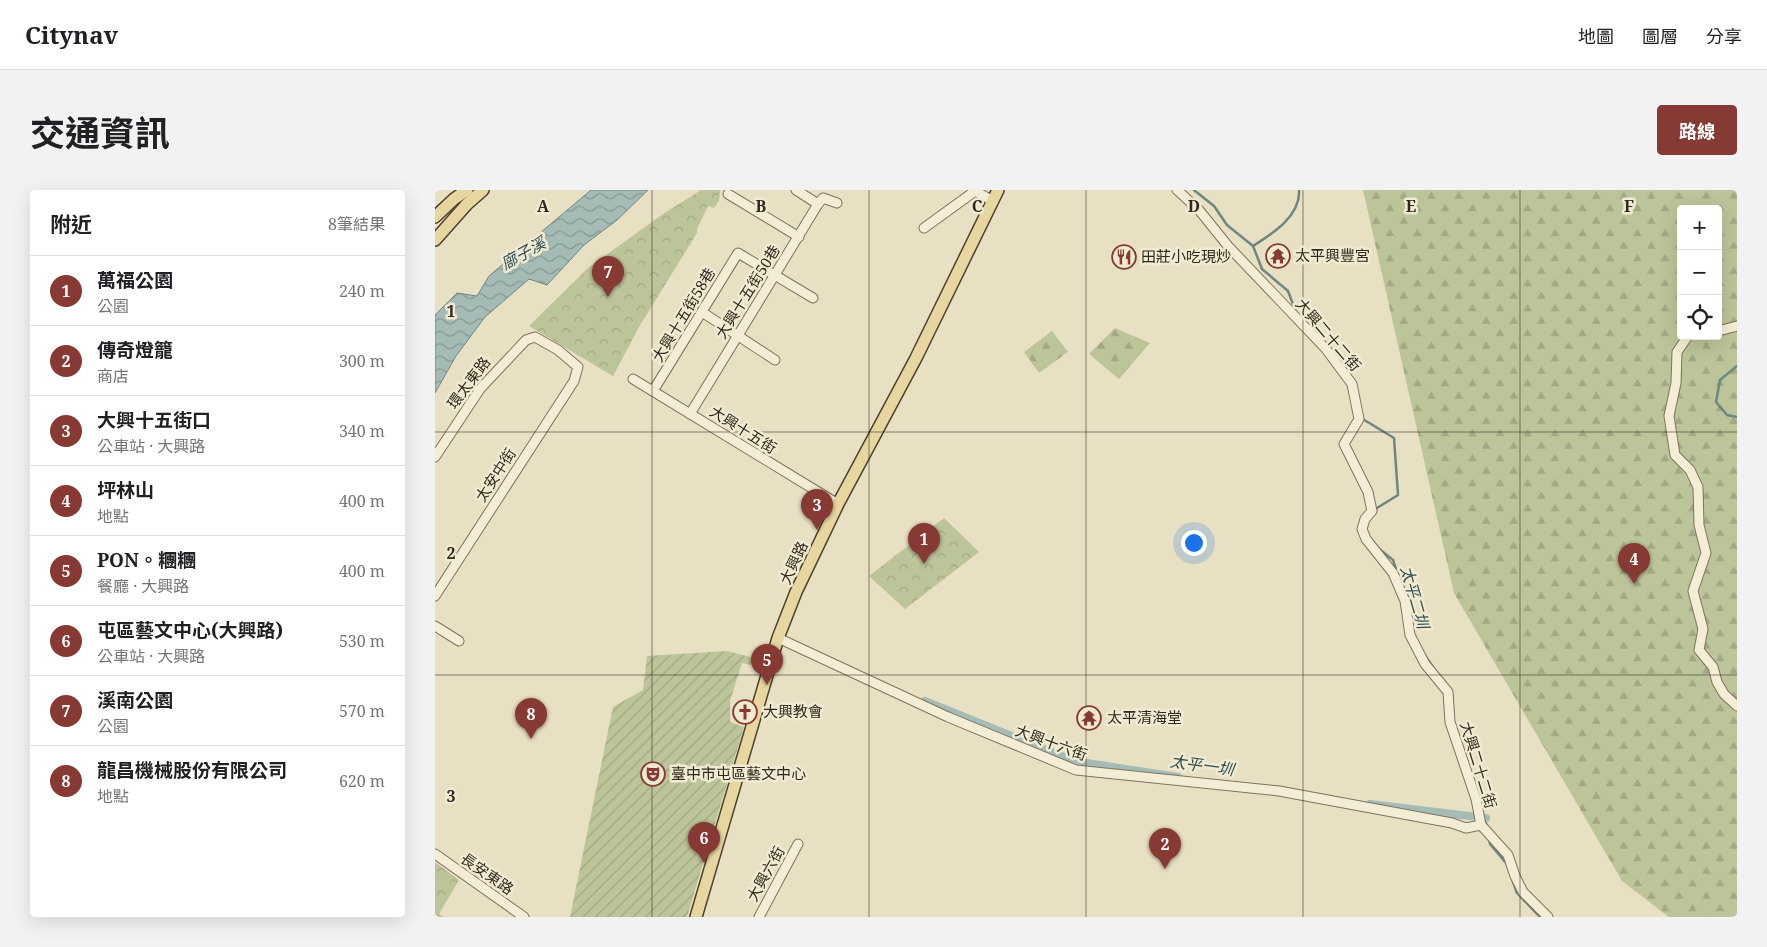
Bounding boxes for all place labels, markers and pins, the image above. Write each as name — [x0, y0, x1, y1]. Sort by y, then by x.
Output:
temple icon: 太平興豐宮 — [1265, 243, 1291, 269]
restaurant icon: 田莊小吃現炒 — [1111, 244, 1137, 270]
place label: 太平興豐宮 — [1295, 245, 1370, 265]
place label: 田莊小吃現炒 — [1141, 246, 1231, 266]
pin: 7 — [592, 256, 624, 297]
pin: 3 — [801, 489, 833, 530]
pin: 1 — [908, 523, 940, 564]
pin: 4 — [1618, 543, 1650, 584]
pin: 5 — [751, 644, 783, 685]
pin: 8 — [515, 698, 547, 739]
church icon: 大興教會 — [732, 699, 758, 725]
place label: 大興教會 — [763, 701, 823, 721]
temple icon: 太平清海堂 — [1076, 705, 1102, 731]
place label: 太平清海堂 — [1107, 707, 1182, 727]
theatre icon: 臺中市屯區藝文中心 — [640, 761, 666, 787]
place label: 臺中市屯區藝文中心 — [671, 763, 806, 783]
pin: 6 — [688, 822, 720, 863]
pin: 2 — [1149, 828, 1181, 869]

